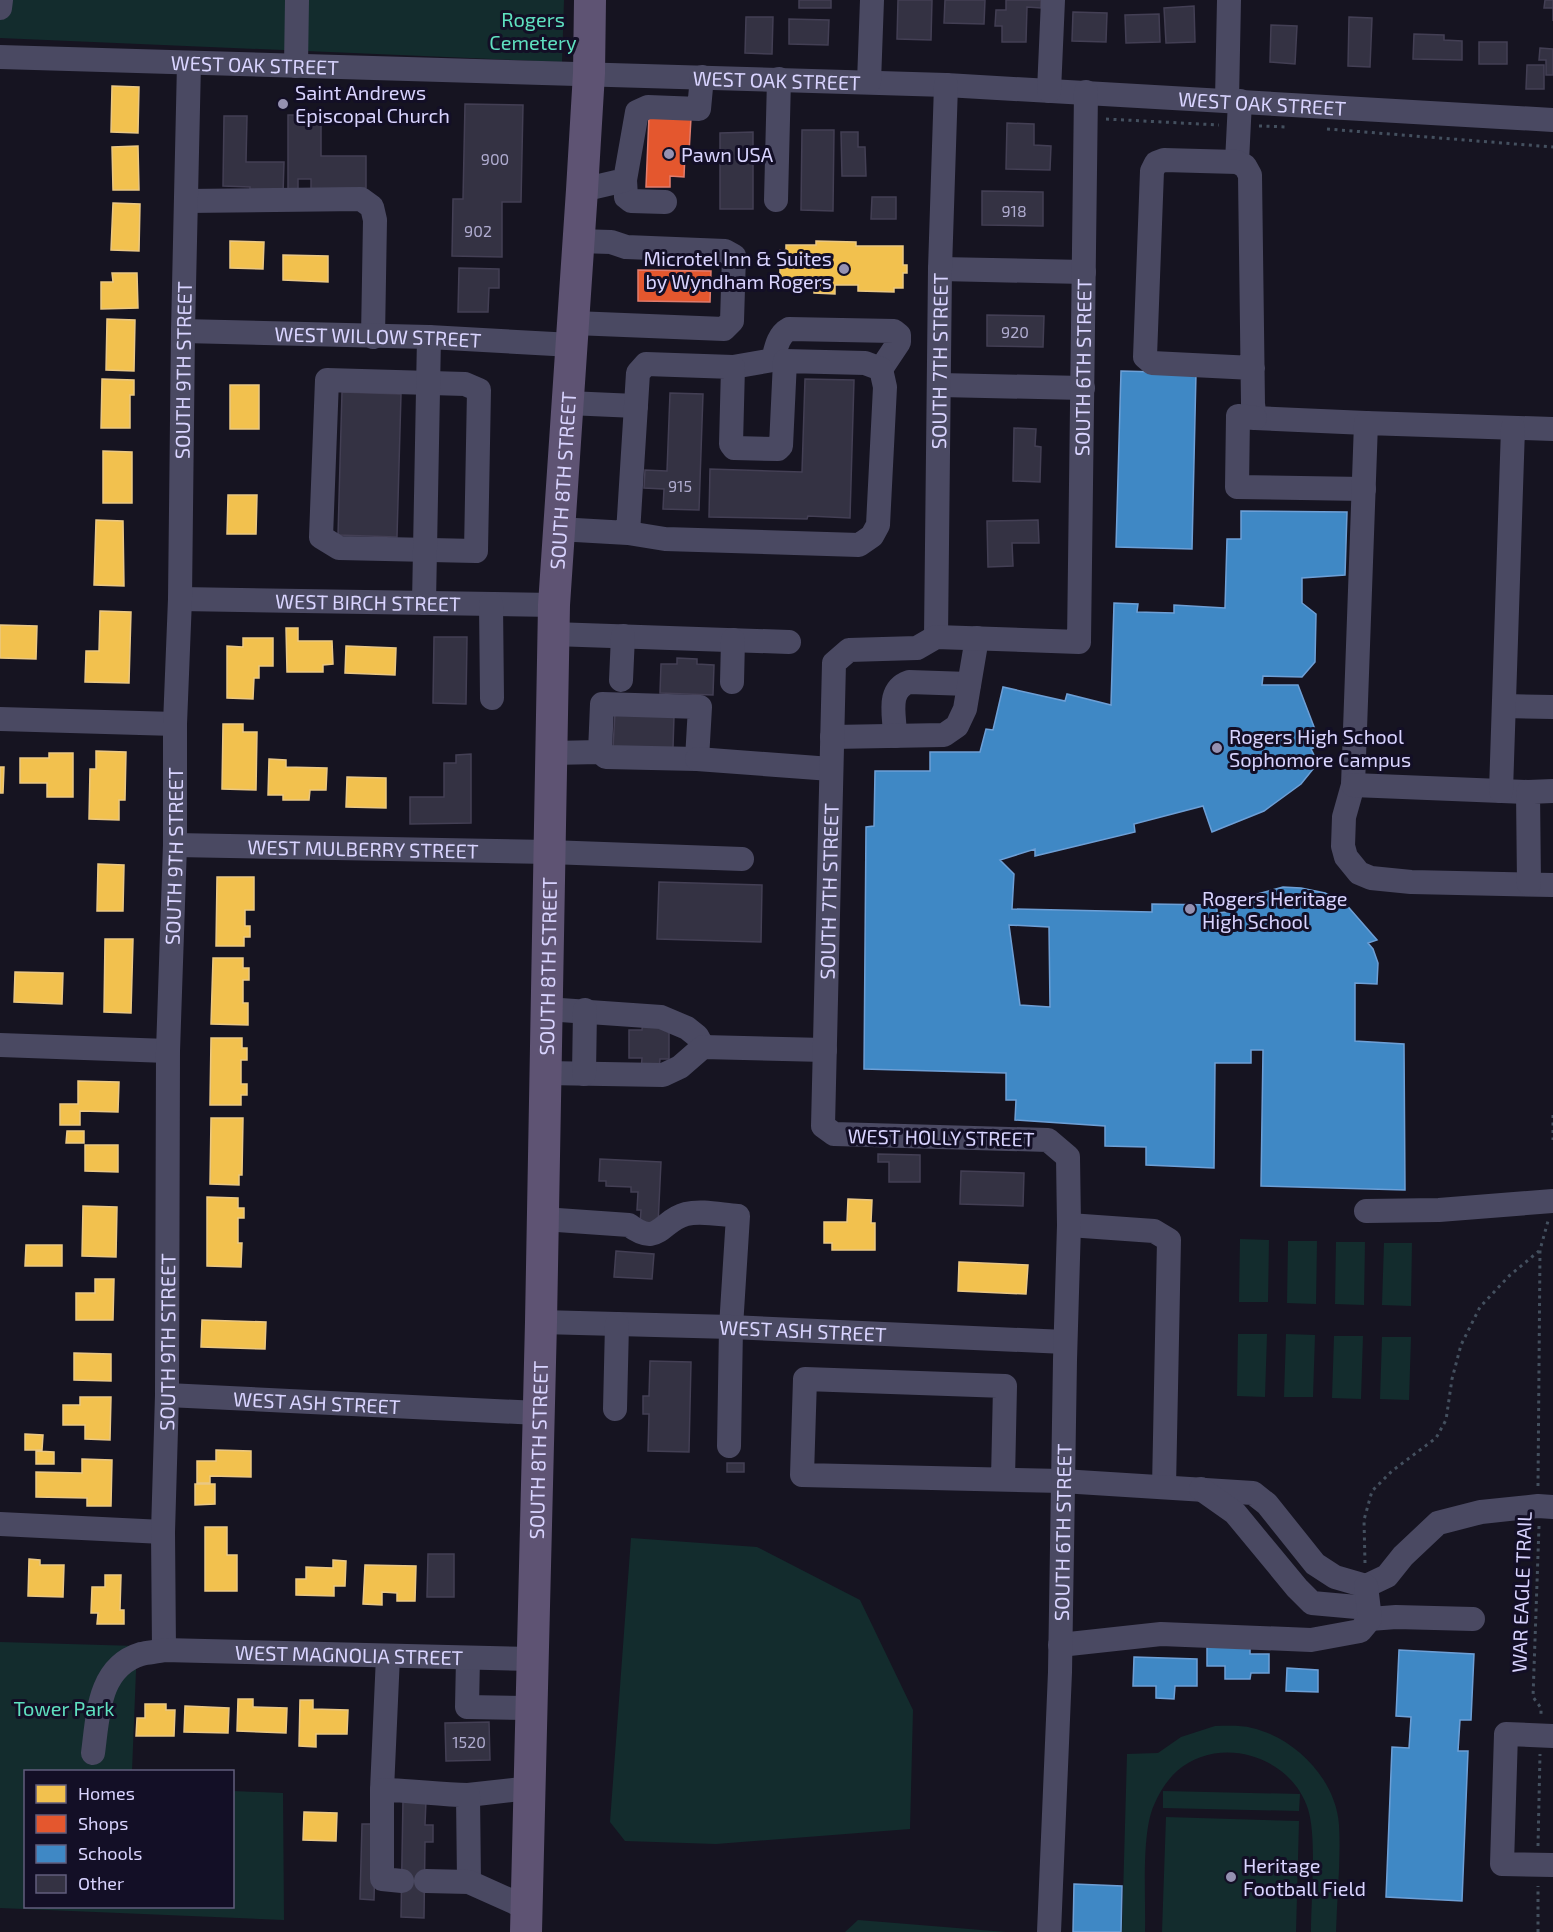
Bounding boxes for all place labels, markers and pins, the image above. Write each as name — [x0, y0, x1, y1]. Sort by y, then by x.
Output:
place label: Saint Andrews Episcopal Church — [295, 80, 450, 127]
marker: Saint Andrews Episcopal Church — [276, 97, 290, 111]
place label: Pawn USA — [681, 142, 774, 166]
marker: Pawn USA — [662, 147, 676, 161]
place label: Microtel Inn & Suites by Wyndham Rogers — [643, 246, 832, 293]
marker: Microtel Inn & Suites by Wyndham Rogers — [837, 262, 851, 276]
place label: Rogers High School Sophomore Campus — [1229, 724, 1411, 771]
marker: Rogers High School Sophomore Campus — [1210, 741, 1224, 755]
place label: Rogers Heritage High School — [1202, 886, 1348, 933]
marker: Rogers Heritage High School — [1183, 902, 1197, 916]
place label: Heritage Football Field — [1243, 1853, 1366, 1900]
marker: Heritage Football Field — [1224, 1870, 1238, 1884]

